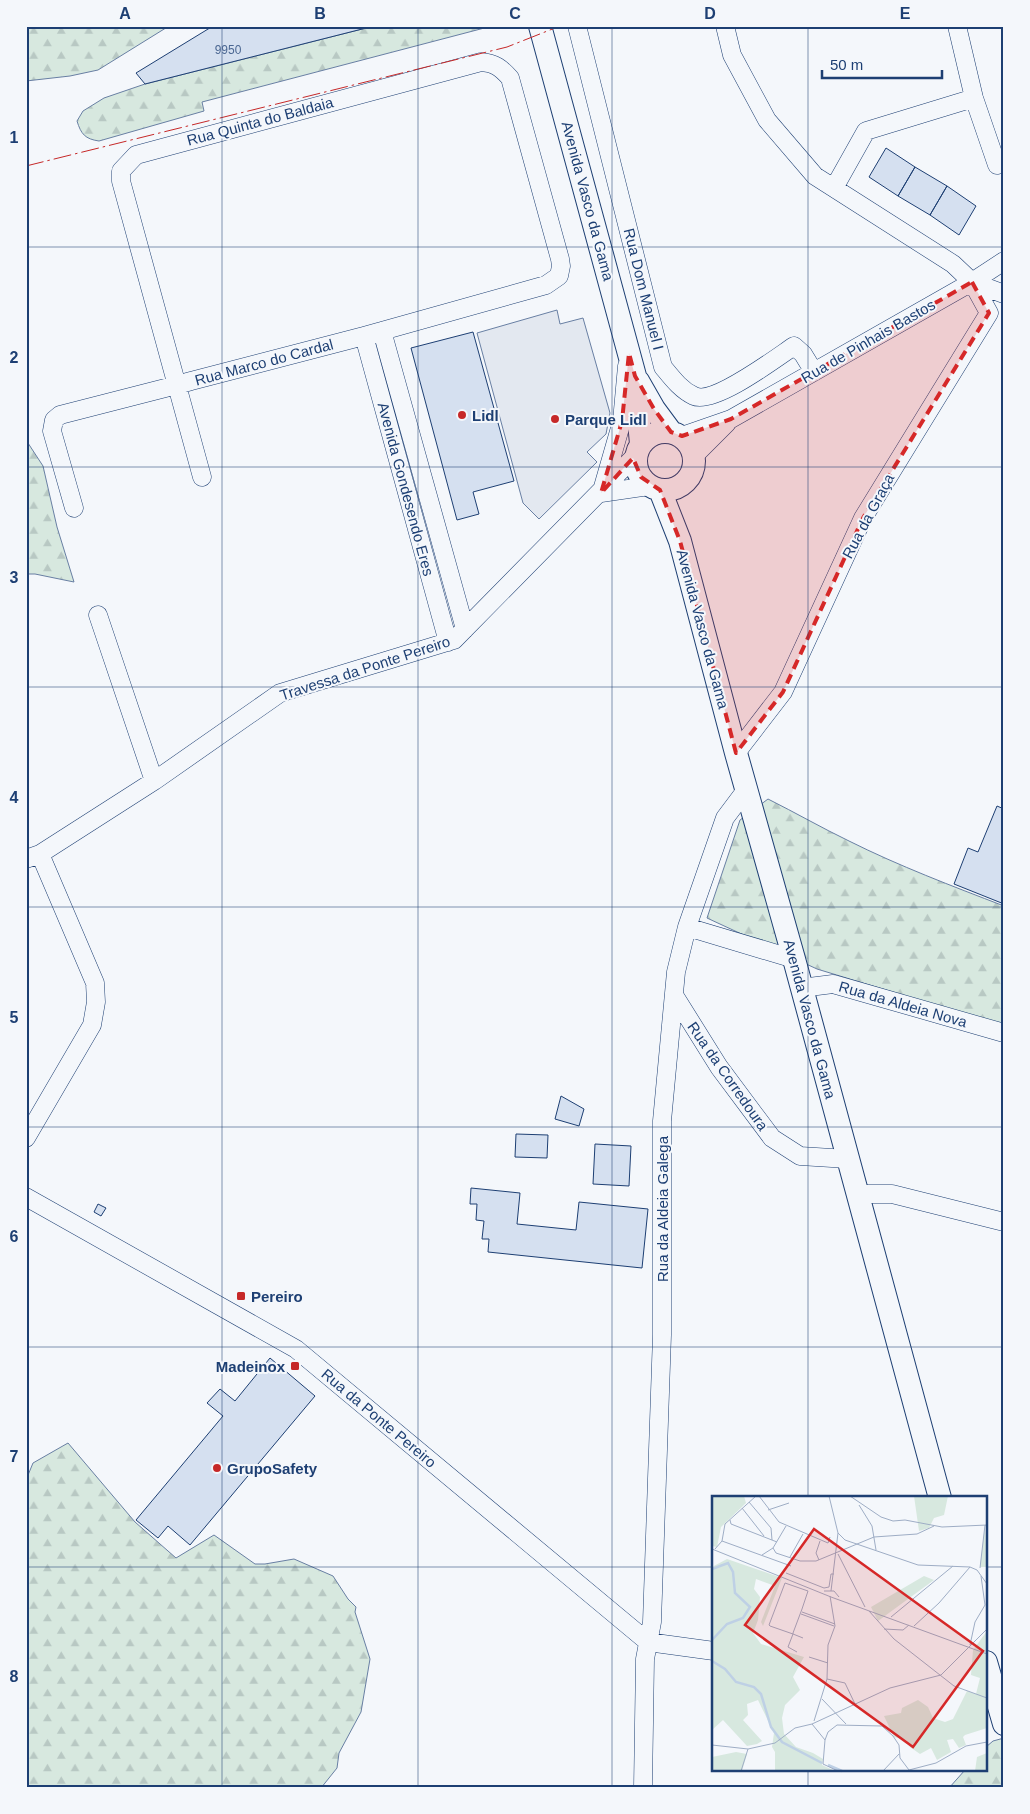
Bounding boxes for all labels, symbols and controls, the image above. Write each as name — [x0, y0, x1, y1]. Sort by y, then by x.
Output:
text: A — [119, 5, 131, 22]
text: B — [314, 5, 326, 22]
text: C — [509, 5, 521, 22]
text: D — [704, 5, 716, 22]
text: E — [900, 5, 911, 22]
house number: 9950 — [215, 43, 242, 57]
scale bar — [822, 48, 942, 80]
text: 50 m — [830, 56, 863, 73]
street label: Rua Quinta do Baldaia — [185, 93, 336, 149]
street label: Avenida Vasco da Gama — [558, 119, 618, 283]
text: 1 — [10, 129, 19, 146]
street label: Rua Dom Manuel I — [621, 226, 667, 352]
street label: Rua de Pinhais Bastos — [798, 296, 938, 386]
street label: Rua Marco do Cardal — [193, 335, 335, 389]
text: 2 — [10, 349, 19, 366]
street label: Avenida Gondesendo Eres — [375, 400, 437, 578]
place label: Lidl — [472, 407, 499, 424]
marker: Lidl — [456, 409, 468, 421]
place label: Parque Lidl — [565, 411, 647, 428]
marker: Parque Lidl — [549, 413, 561, 425]
street label: Rua da Graça — [839, 470, 898, 561]
street label: Avenida Vasco da Gama — [673, 547, 733, 711]
text: 3 — [10, 569, 19, 586]
street label: Travessa da Ponte Pereiro — [278, 632, 452, 704]
text: 4 — [10, 789, 19, 806]
street label: Avenida Vasco da Gama — [780, 937, 840, 1101]
street label: Rua da Aldeia Nova — [837, 978, 970, 1031]
text: 5 — [10, 1009, 19, 1026]
street label: Rua da Corredoura — [684, 1019, 772, 1134]
street label: Rua da Aldeia Galega — [654, 1135, 671, 1282]
text: 6 — [10, 1228, 19, 1245]
place label: Pereiro — [251, 1288, 303, 1305]
marker: Pereiro — [235, 1290, 247, 1302]
place label: Madeinox — [216, 1358, 286, 1375]
marker: Madeinox — [289, 1360, 301, 1372]
street label: Rua da Ponte Pereiro — [318, 1365, 440, 1471]
text: 7 — [10, 1448, 19, 1465]
place label: GrupoSafety — [227, 1460, 318, 1477]
marker: GrupoSafety — [211, 1462, 223, 1474]
inset map — [712, 1496, 988, 1772]
text: 8 — [10, 1668, 19, 1685]

